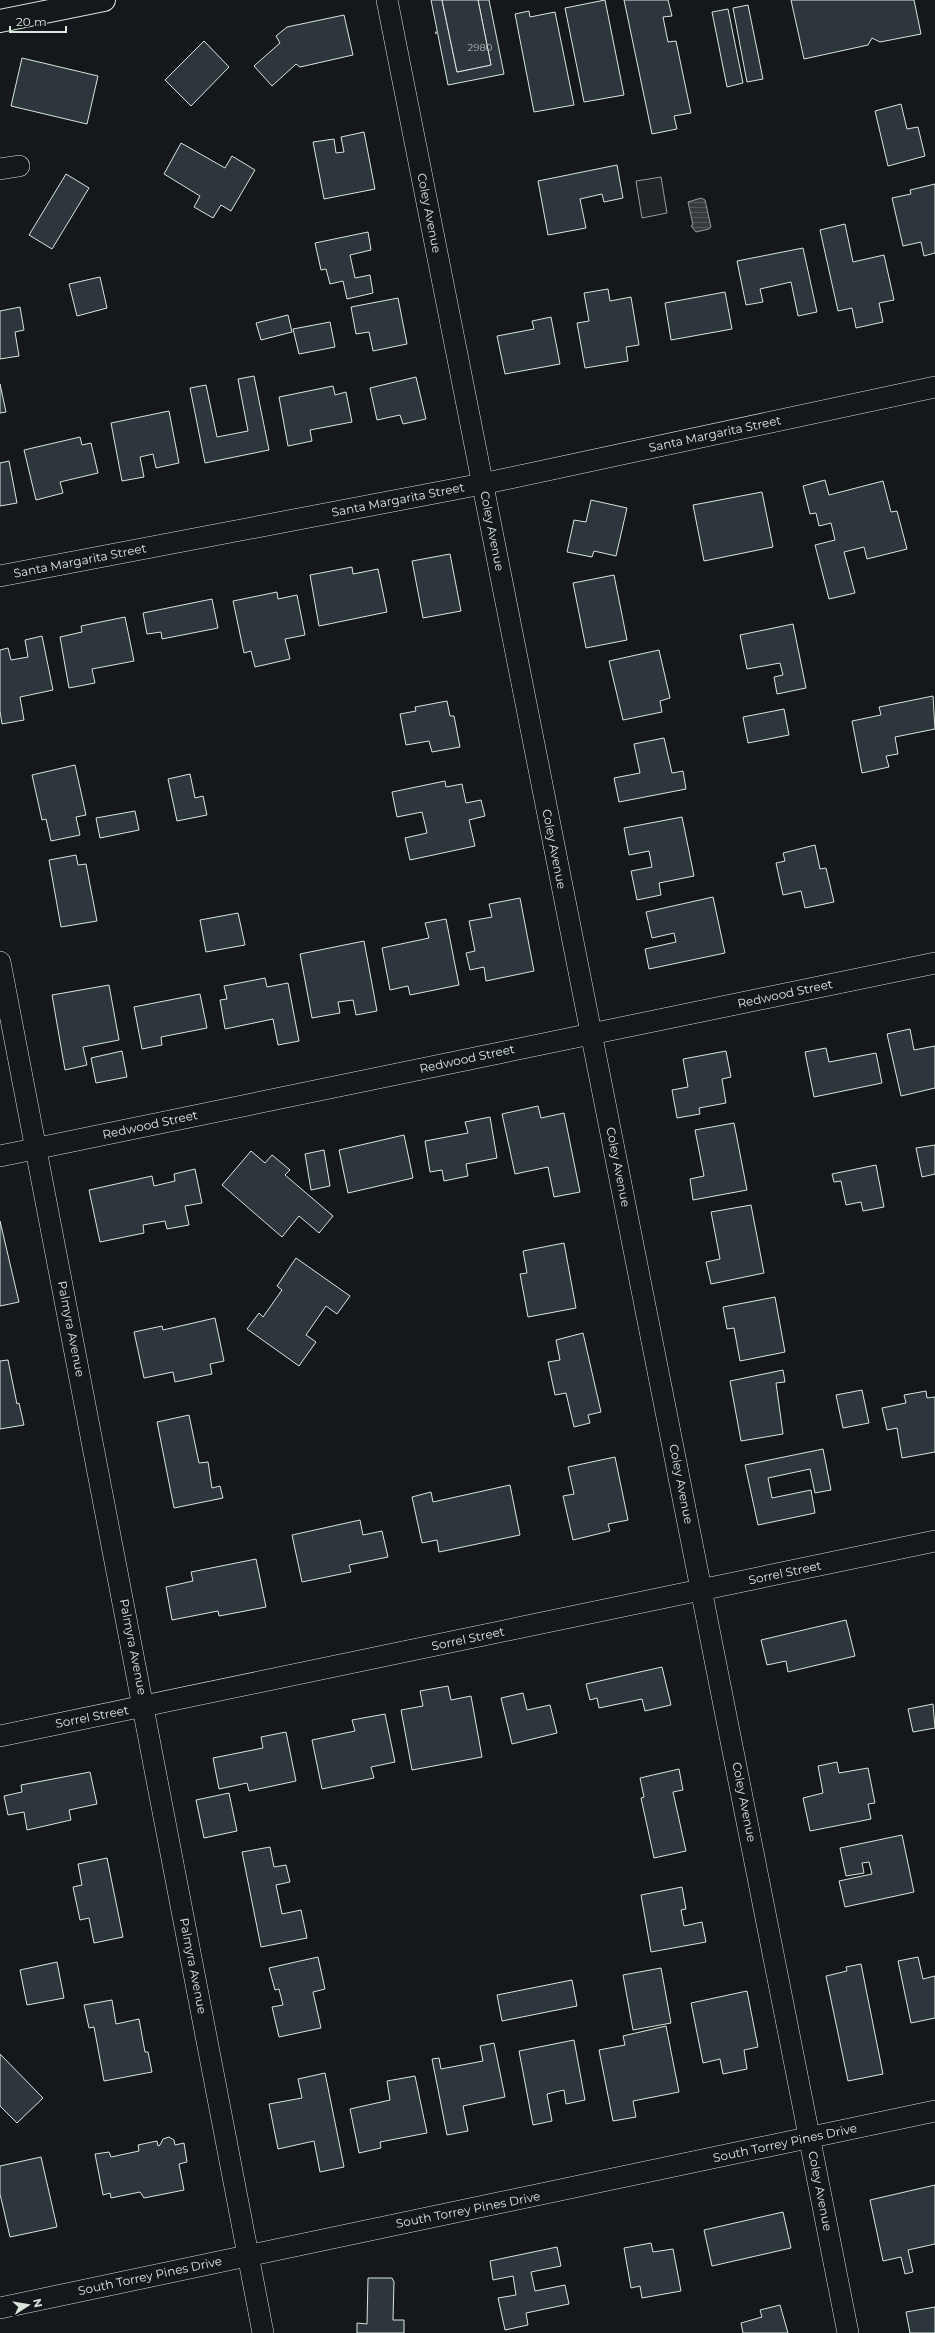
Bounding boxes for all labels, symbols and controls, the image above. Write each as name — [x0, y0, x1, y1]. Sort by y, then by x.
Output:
scale bar — [10, 8, 66, 34]
text: 20 m — [16, 14, 47, 29]
house number: 2980 — [468, 41, 493, 54]
street label: Coley Avenue — [414, 172, 445, 254]
street label: Santa Margarita Street — [647, 412, 783, 455]
street label: Santa Margarita Street — [330, 479, 466, 520]
street label: Coley Avenue — [477, 490, 508, 572]
street label: Santa Margarita Street — [12, 540, 148, 581]
street label: Coley Avenue — [539, 808, 570, 890]
street label: Redwood Street — [736, 976, 834, 1011]
street label: Redwood Street — [418, 1041, 516, 1076]
street label: Redwood Street — [101, 1107, 199, 1142]
street label: Coley Avenue — [603, 1126, 634, 1208]
street label: Palmyra Avenue — [55, 1280, 88, 1378]
street label: Coley Avenue — [666, 1443, 697, 1525]
street label: Sorrel Street — [747, 1557, 823, 1588]
street label: Palmyra Avenue — [117, 1598, 150, 1696]
street label: Sorrel Street — [430, 1623, 506, 1654]
street label: Sorrel Street — [54, 1702, 130, 1731]
street label: Coley Avenue — [729, 1761, 760, 1843]
street label: Palmyra Avenue — [177, 1917, 210, 2015]
street label: South Torrey Pines Drive — [712, 2120, 858, 2165]
street label: Coley Avenue — [805, 2150, 836, 2232]
street label: South Torrey Pines Drive — [394, 2188, 541, 2231]
street label: South Torrey Pines Drive — [77, 2253, 223, 2298]
north arrow — [8, 2285, 48, 2325]
text: N — [30, 2297, 46, 2309]

